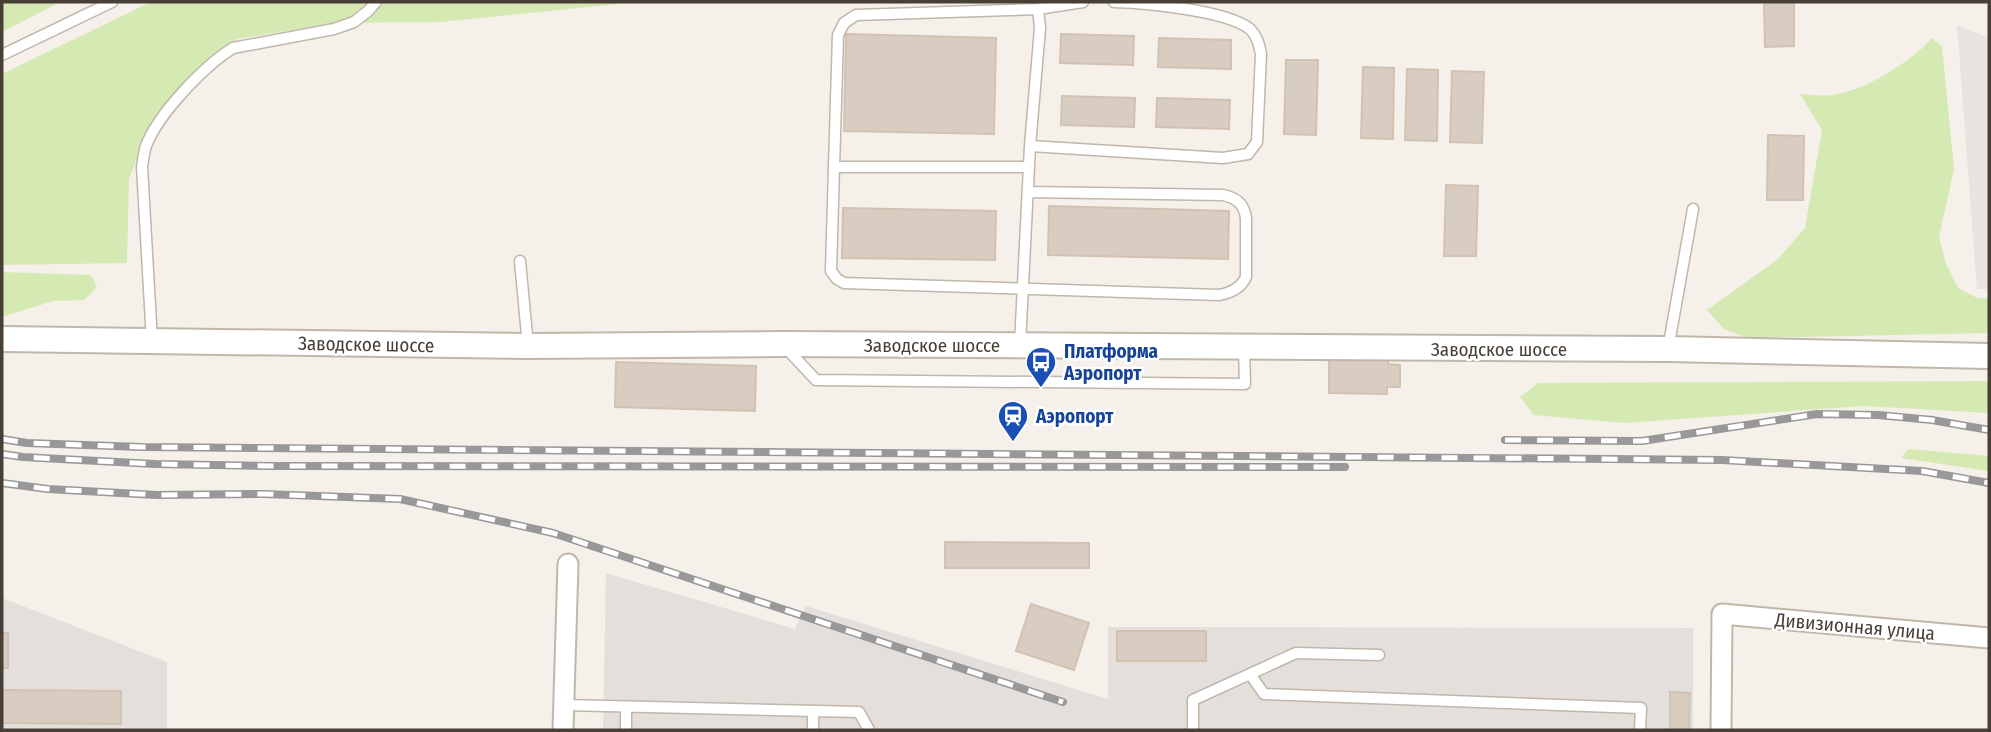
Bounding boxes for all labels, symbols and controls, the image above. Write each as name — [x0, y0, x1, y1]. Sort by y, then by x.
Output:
street label: Заводское шоссе — [298, 332, 434, 357]
street label: Заводское шоссе — [864, 334, 1000, 357]
street label: Заводское шоссе — [1431, 338, 1567, 361]
place label: Платформа Аэропорт — [1063, 340, 1158, 385]
bus stop icon: Платформа Аэропорт — [1024, 345, 1058, 389]
station icon: Аэропорт — [996, 399, 1030, 443]
place label: Аэропорт — [1035, 405, 1114, 428]
street label: Дивизионная улица — [1773, 608, 1936, 645]

